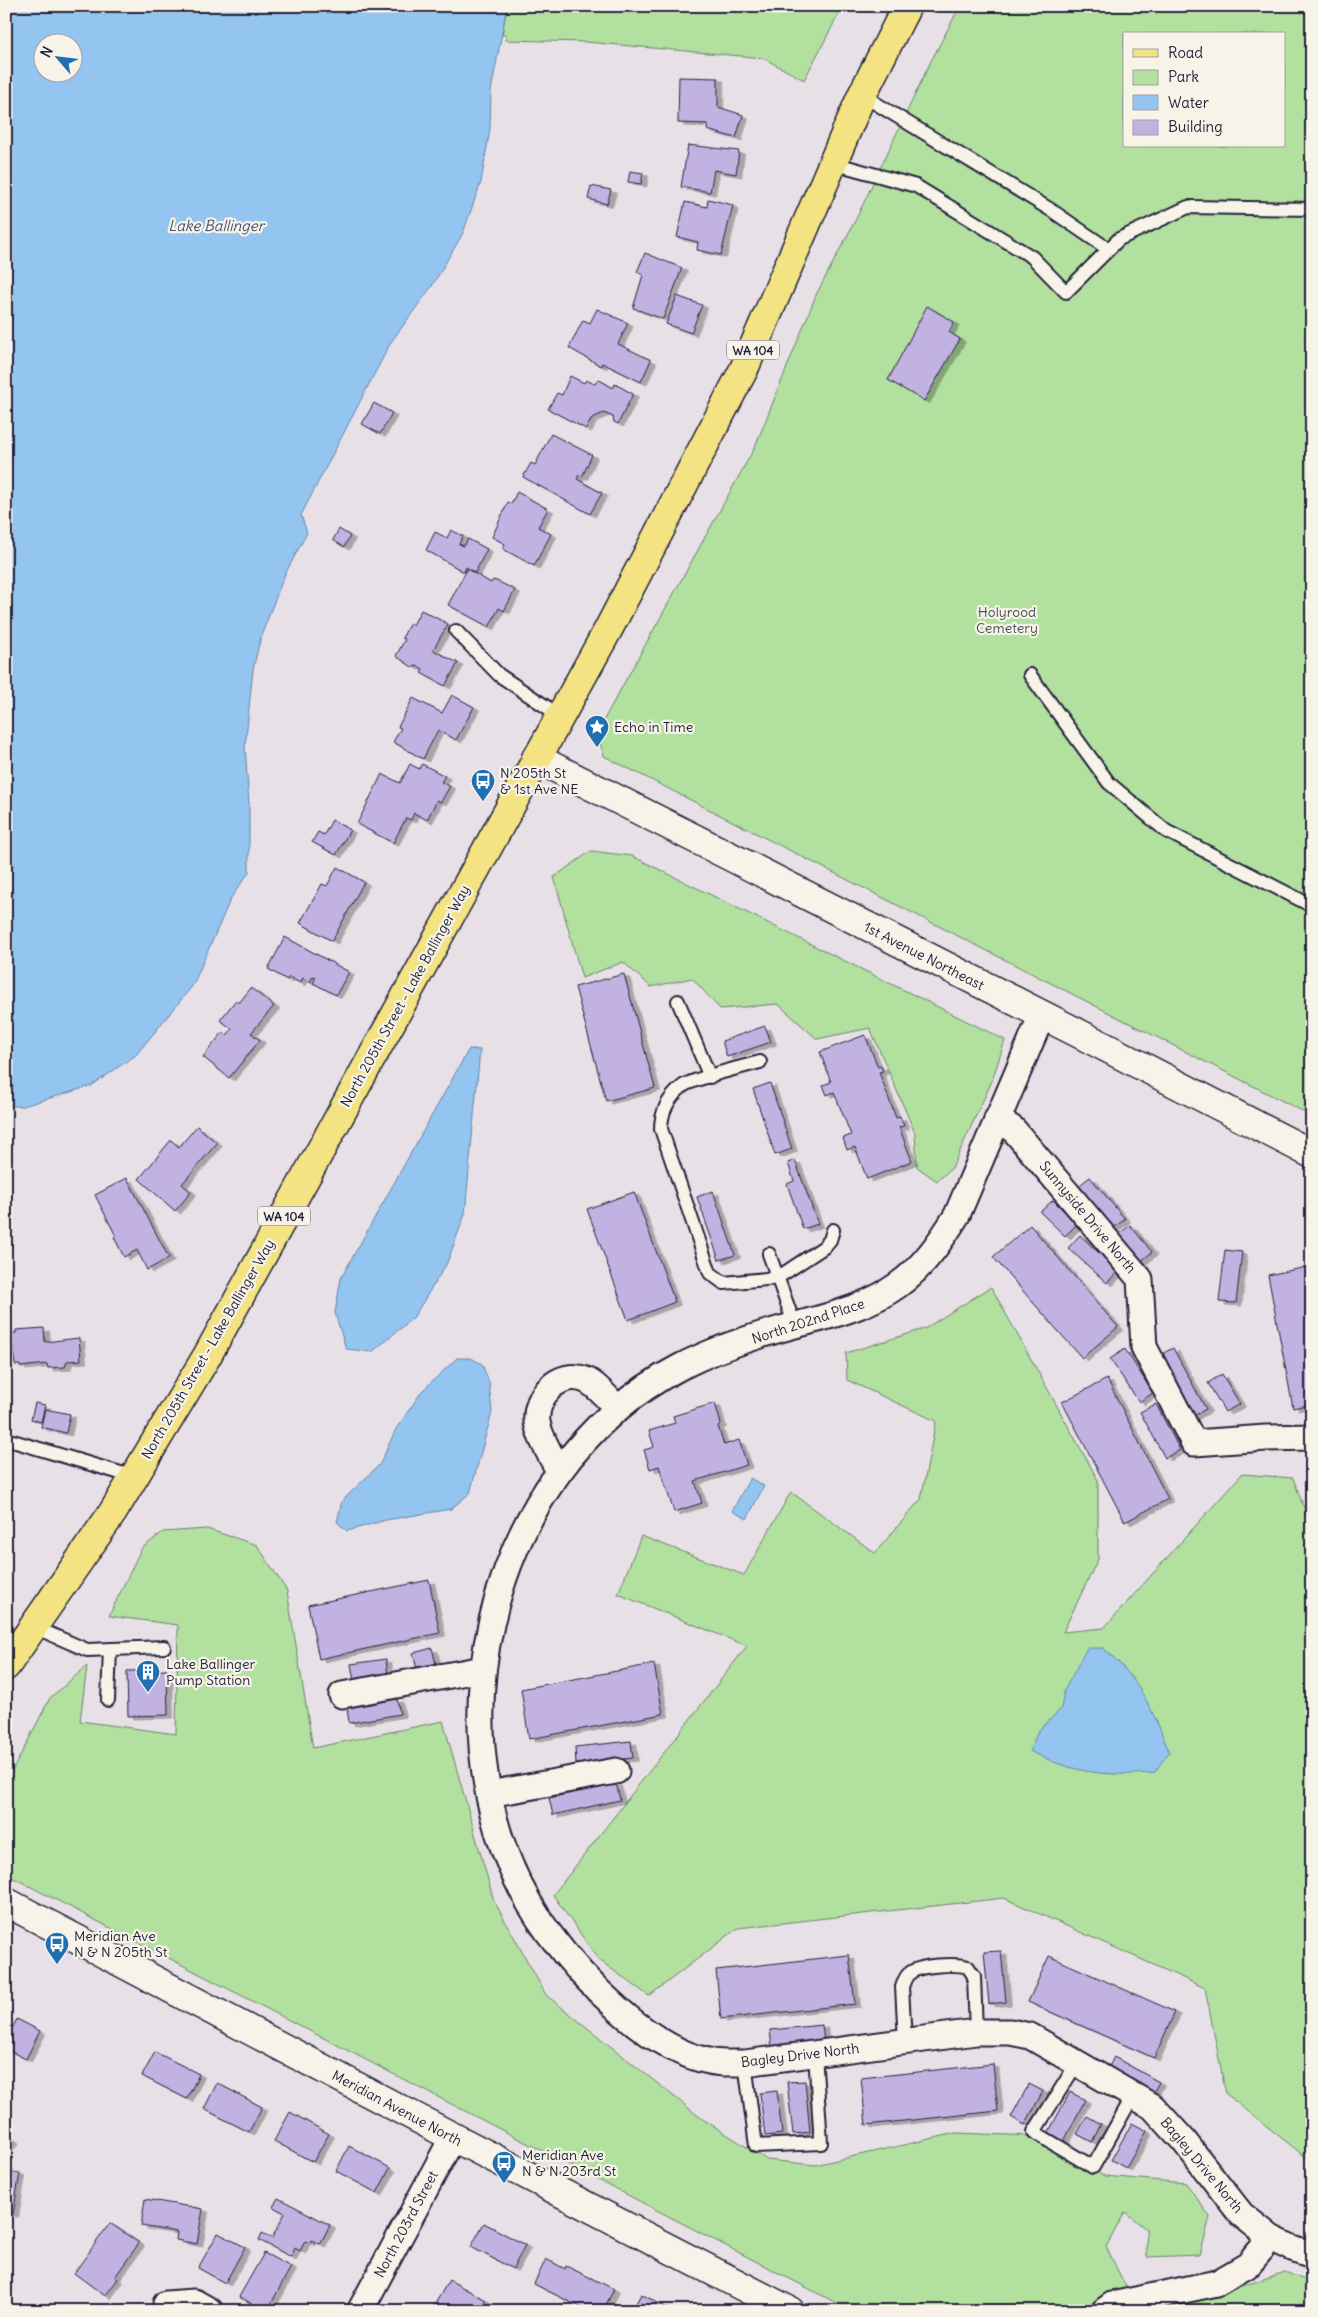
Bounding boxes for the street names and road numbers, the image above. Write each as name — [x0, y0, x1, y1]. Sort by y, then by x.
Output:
road number: WA 104 — [727, 340, 779, 360]
street label: North 205th Street - Lake Ballinger Way — [336, 882, 474, 1110]
street label: 1st Avenue Northeast — [861, 918, 987, 994]
street label: Sunnyside Drive North — [1036, 1157, 1140, 1277]
road number: WA 104 — [258, 1206, 310, 1226]
street label: North 205th Street - Lake Ballinger Way — [137, 1236, 279, 1462]
street label: North 202nd Place — [749, 1294, 867, 1348]
street label: Bagley Drive North — [740, 2039, 860, 2071]
street label: Meridian Avenue North — [329, 2066, 465, 2150]
street label: Bagley Drive North — [1157, 2114, 1247, 2216]
street label: North 203rd Street — [370, 2167, 442, 2281]

